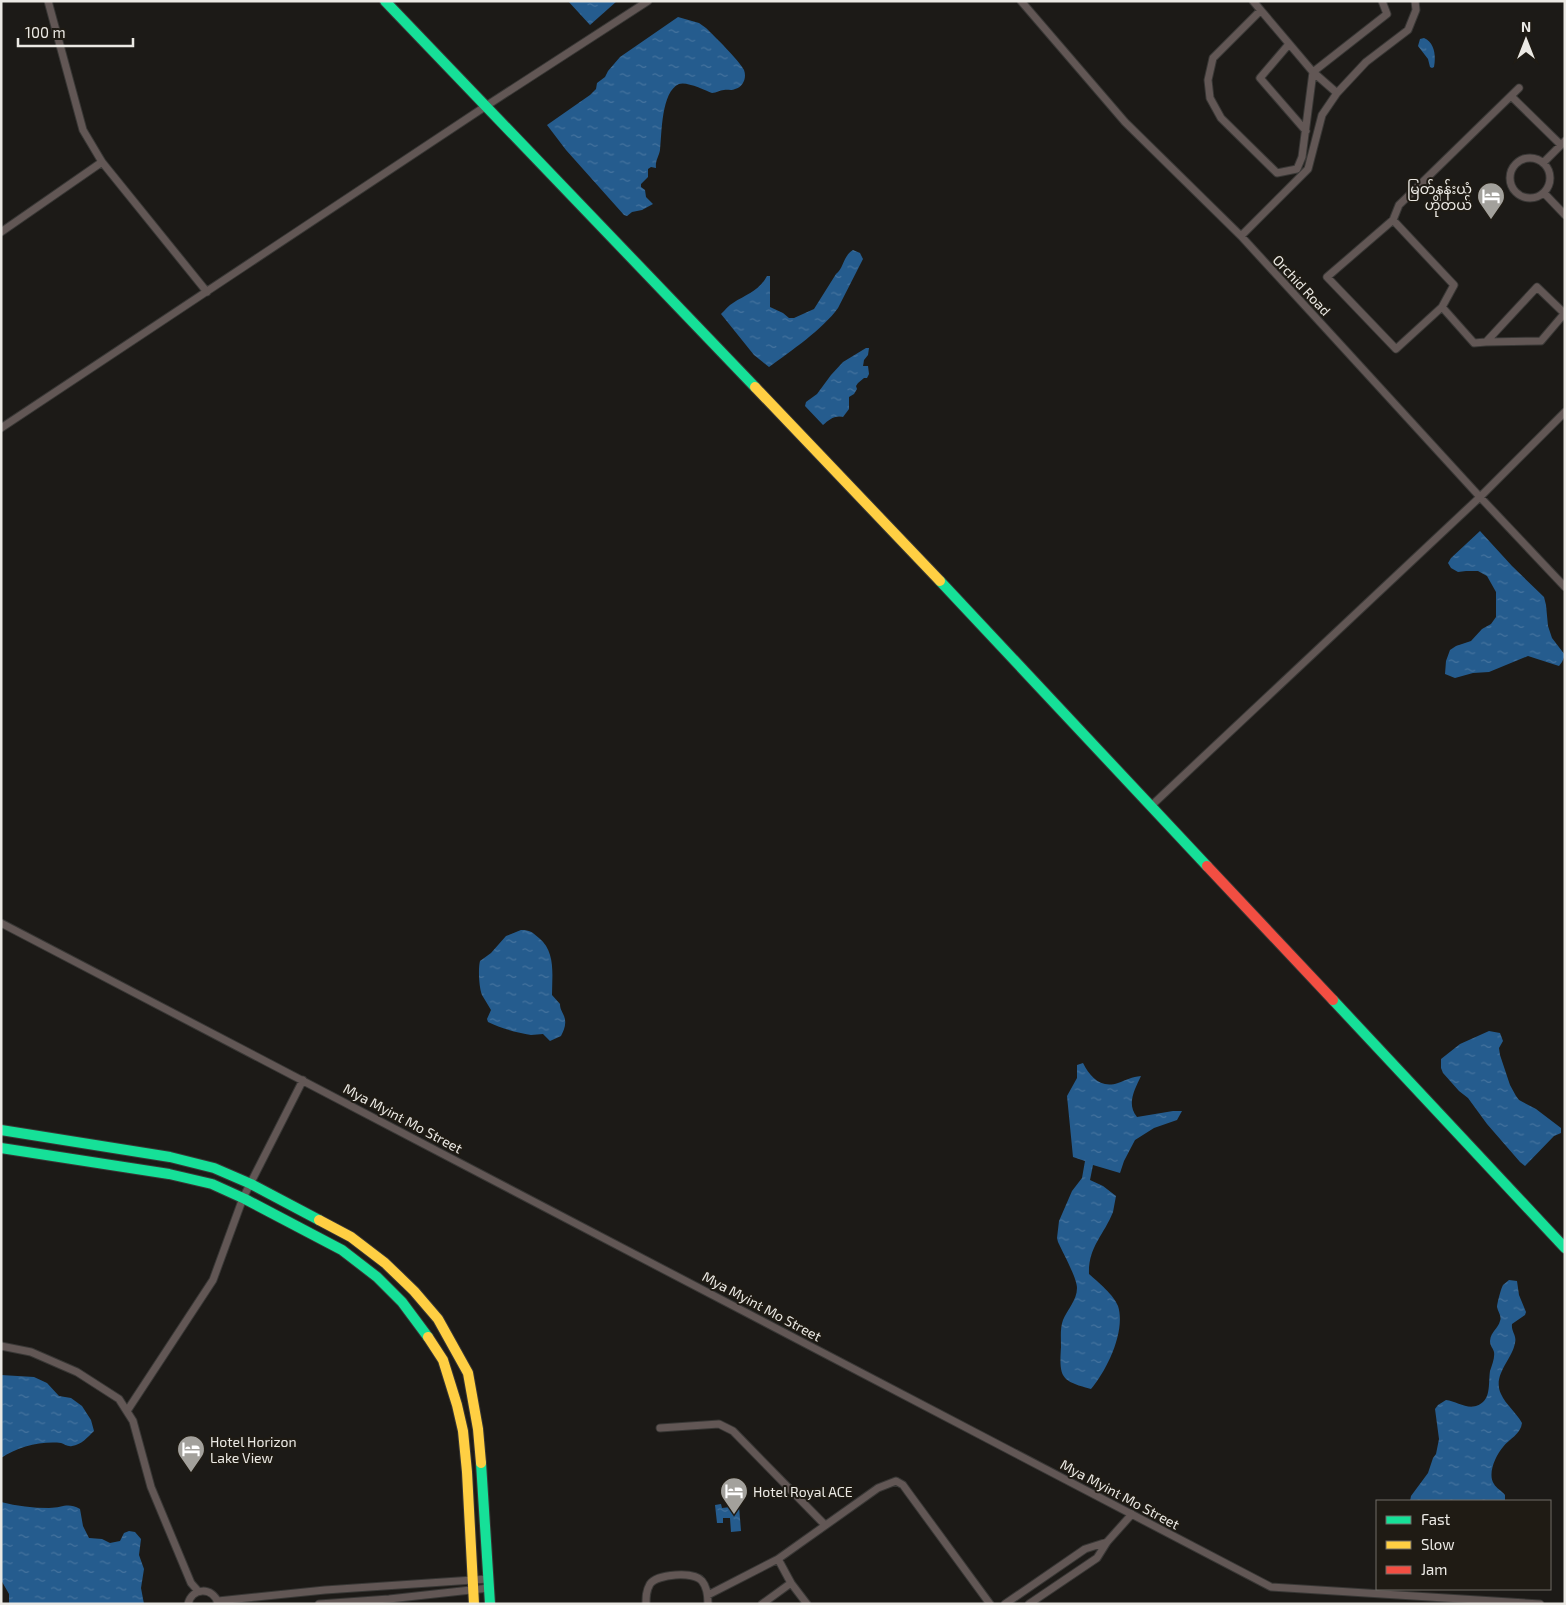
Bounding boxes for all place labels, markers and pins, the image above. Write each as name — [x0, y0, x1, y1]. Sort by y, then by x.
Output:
place label: မြတ်နန်းယုံ ဟိုတယ် — [1407, 179, 1472, 217]
hotel icon: မြတ်နန်းယုံ ဟိုတယ် — [1476, 181, 1506, 220]
place label: Hotel Horizon Lake View — [210, 1433, 297, 1466]
hotel icon: Hotel Horizon Lake View — [176, 1434, 206, 1473]
hotel icon: Hotel Royal ACE — [719, 1476, 749, 1515]
place label: Hotel Royal ACE — [753, 1483, 853, 1500]

